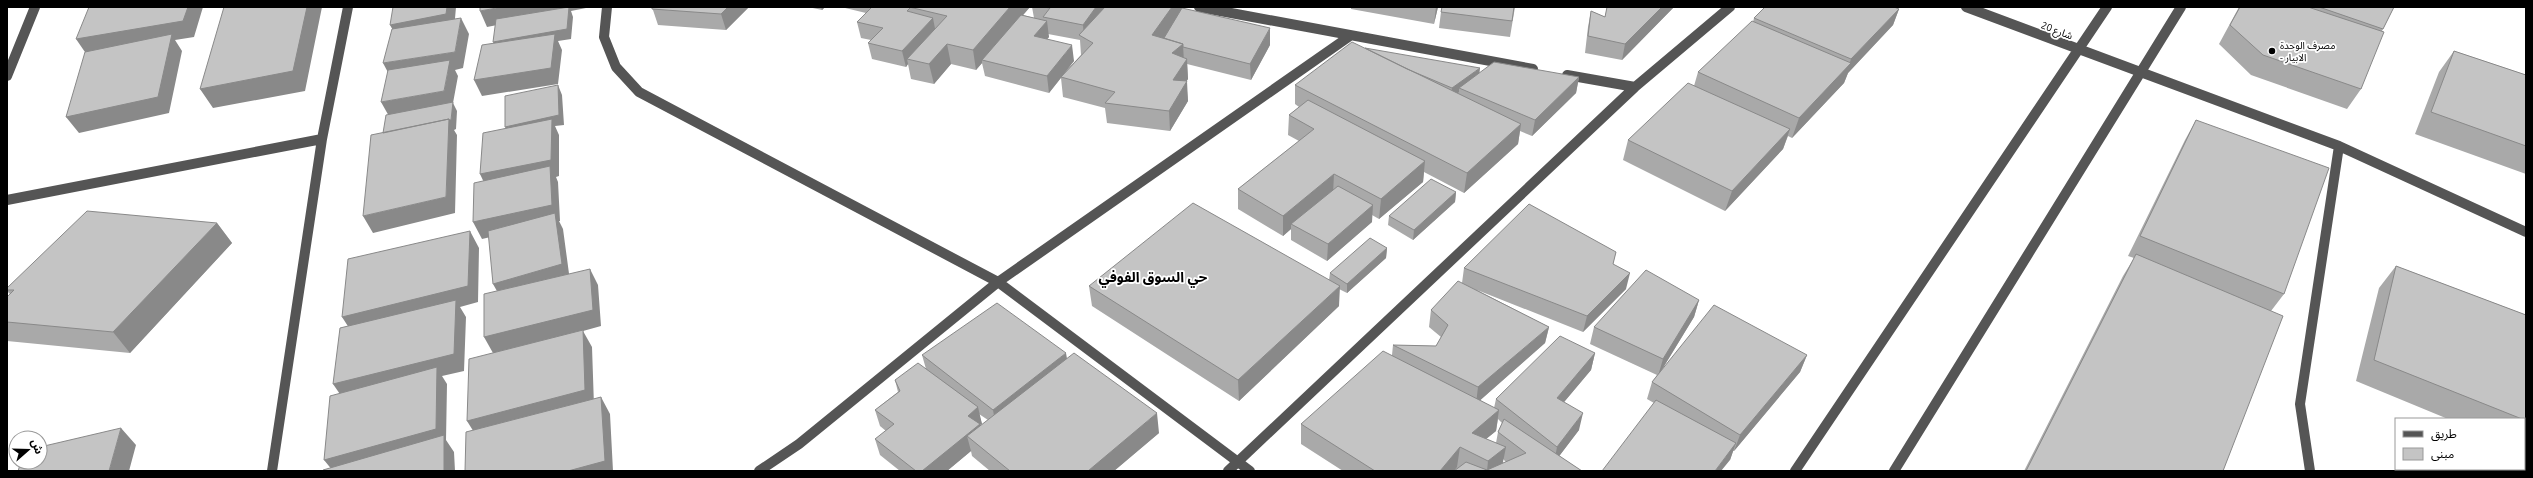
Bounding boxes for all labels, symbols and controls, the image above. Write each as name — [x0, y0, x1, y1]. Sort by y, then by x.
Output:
street label: شارع 20 — [2039, 19, 2074, 43]
place label: مصرف الوحدة - الابيار — [2280, 40, 2335, 64]
marker: مصرف الوحدة - الابيار — [2267, 46, 2277, 56]
district label: حي السوق الفوفي — [1099, 269, 1208, 288]
legend — [2395, 418, 2525, 470]
text: طريق — [2431, 427, 2457, 442]
north arrow — [8, 430, 48, 470]
text: ش — [28, 437, 46, 456]
text: مبنى — [2431, 447, 2454, 461]

